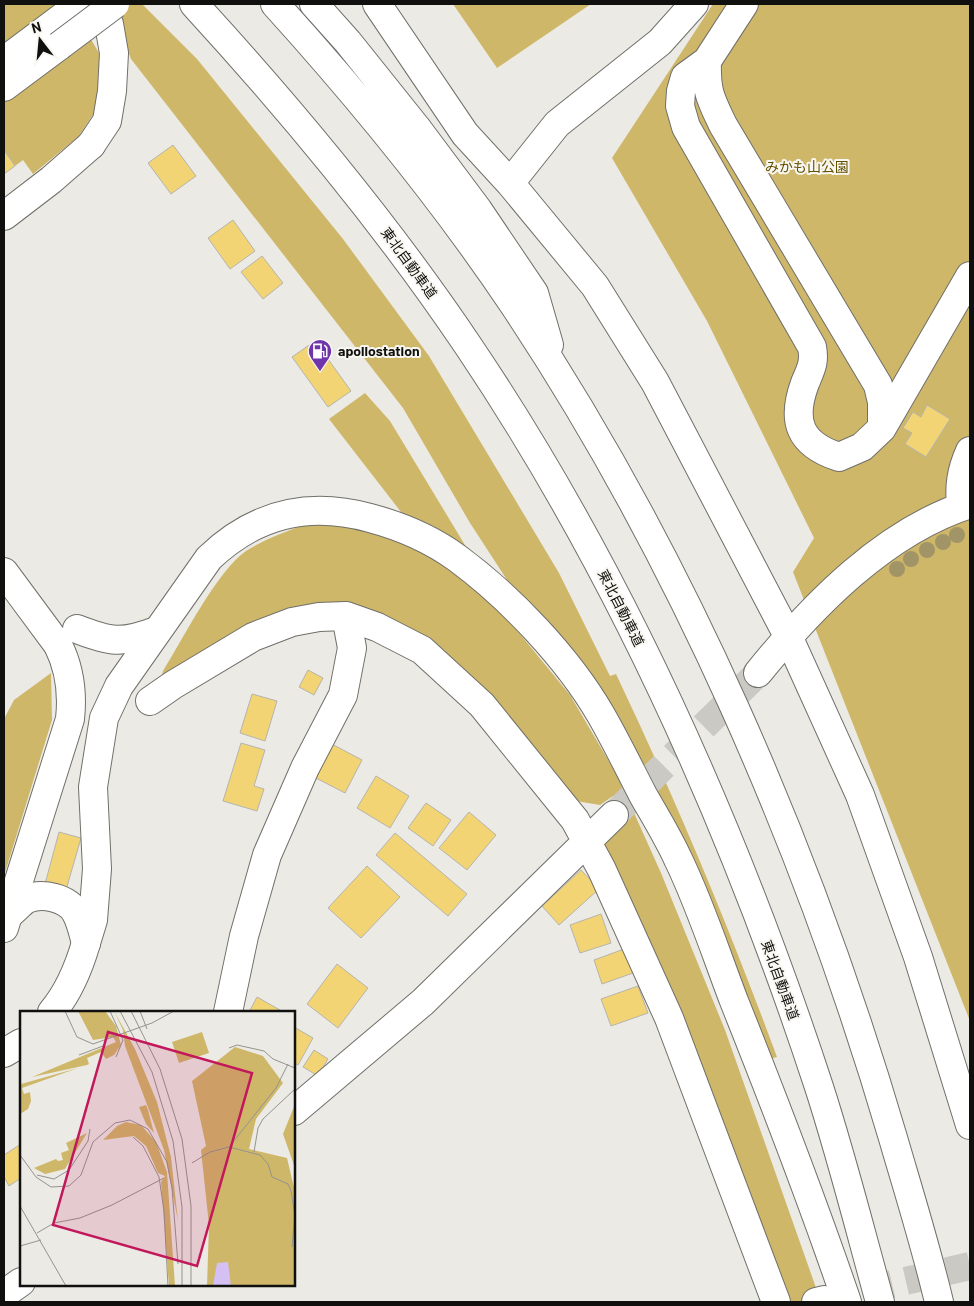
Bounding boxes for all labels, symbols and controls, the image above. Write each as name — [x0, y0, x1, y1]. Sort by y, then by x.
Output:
north arrow — [15, 15, 65, 65]
text: N — [29, 18, 43, 36]
park label: みかも山公園 — [765, 158, 849, 175]
street label: 東北自動車道 — [378, 224, 441, 302]
fuel station icon: apollostation — [307, 338, 333, 372]
place label: apollostation — [338, 342, 420, 359]
street label: 東北自動車道 — [595, 566, 648, 649]
street label: 東北自動車道 — [758, 937, 803, 1022]
inset map — [20, 1011, 295, 1286]

